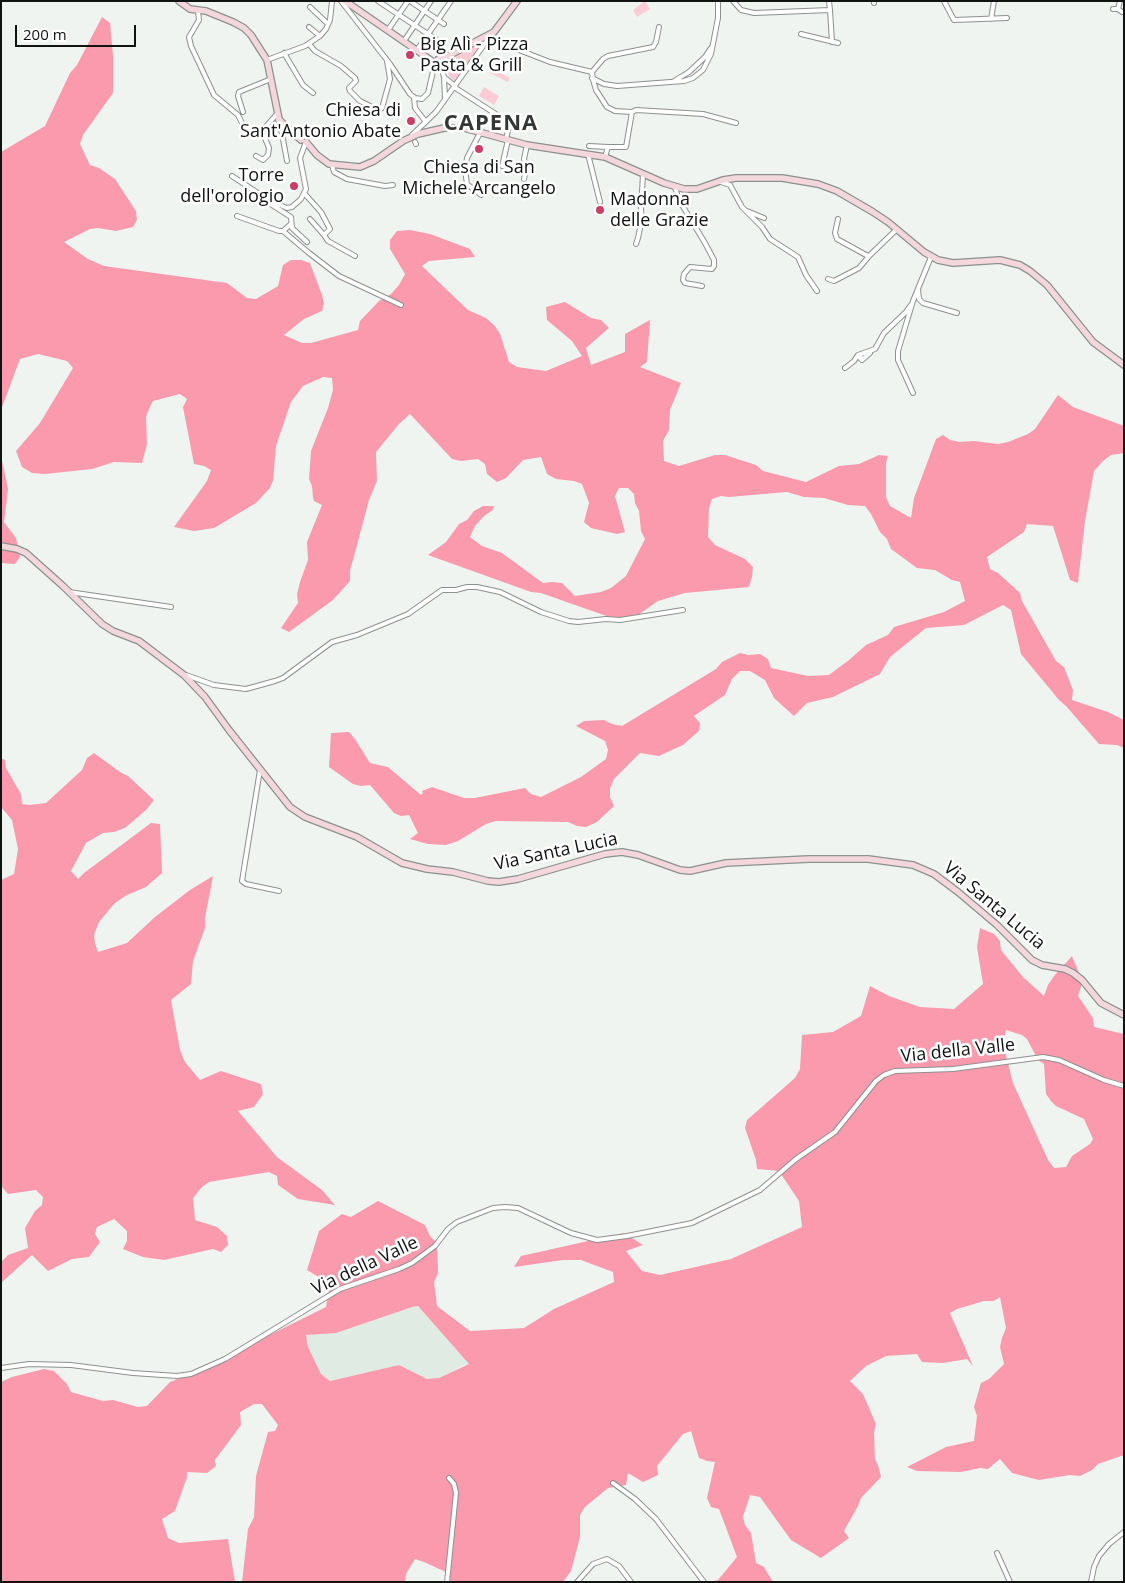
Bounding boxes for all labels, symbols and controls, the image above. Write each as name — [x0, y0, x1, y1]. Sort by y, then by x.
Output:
scale bar — [18, 15, 139, 47]
text: 200 m — [23, 24, 67, 44]
place label: Big Alì - Pizza Pasta & Grill — [420, 34, 528, 76]
marker: Big Alì - Pizza Pasta & Grill — [404, 49, 416, 61]
place label: Chiesa di Sant'Antonio Abate — [240, 100, 401, 142]
district label: CAPENA — [443, 111, 539, 137]
marker: Chiesa di Sant'Antonio Abate — [405, 115, 417, 127]
marker: Chiesa di San Michele Arcangelo — [473, 143, 485, 155]
place label: Chiesa di San Michele Arcangelo — [402, 157, 556, 200]
place label: Torre dell'orologio — [180, 165, 284, 208]
marker: Torre dell'orologio — [288, 180, 300, 192]
place label: Madonna delle Grazie — [610, 189, 709, 232]
marker: Madonna delle Grazie — [594, 204, 606, 216]
street label: Via Santa Lucia — [492, 828, 620, 876]
street label: Via Santa Lucia — [939, 857, 1049, 955]
street label: Via della Valle — [900, 1034, 1016, 1068]
street label: Via della Valle — [308, 1232, 422, 1300]

